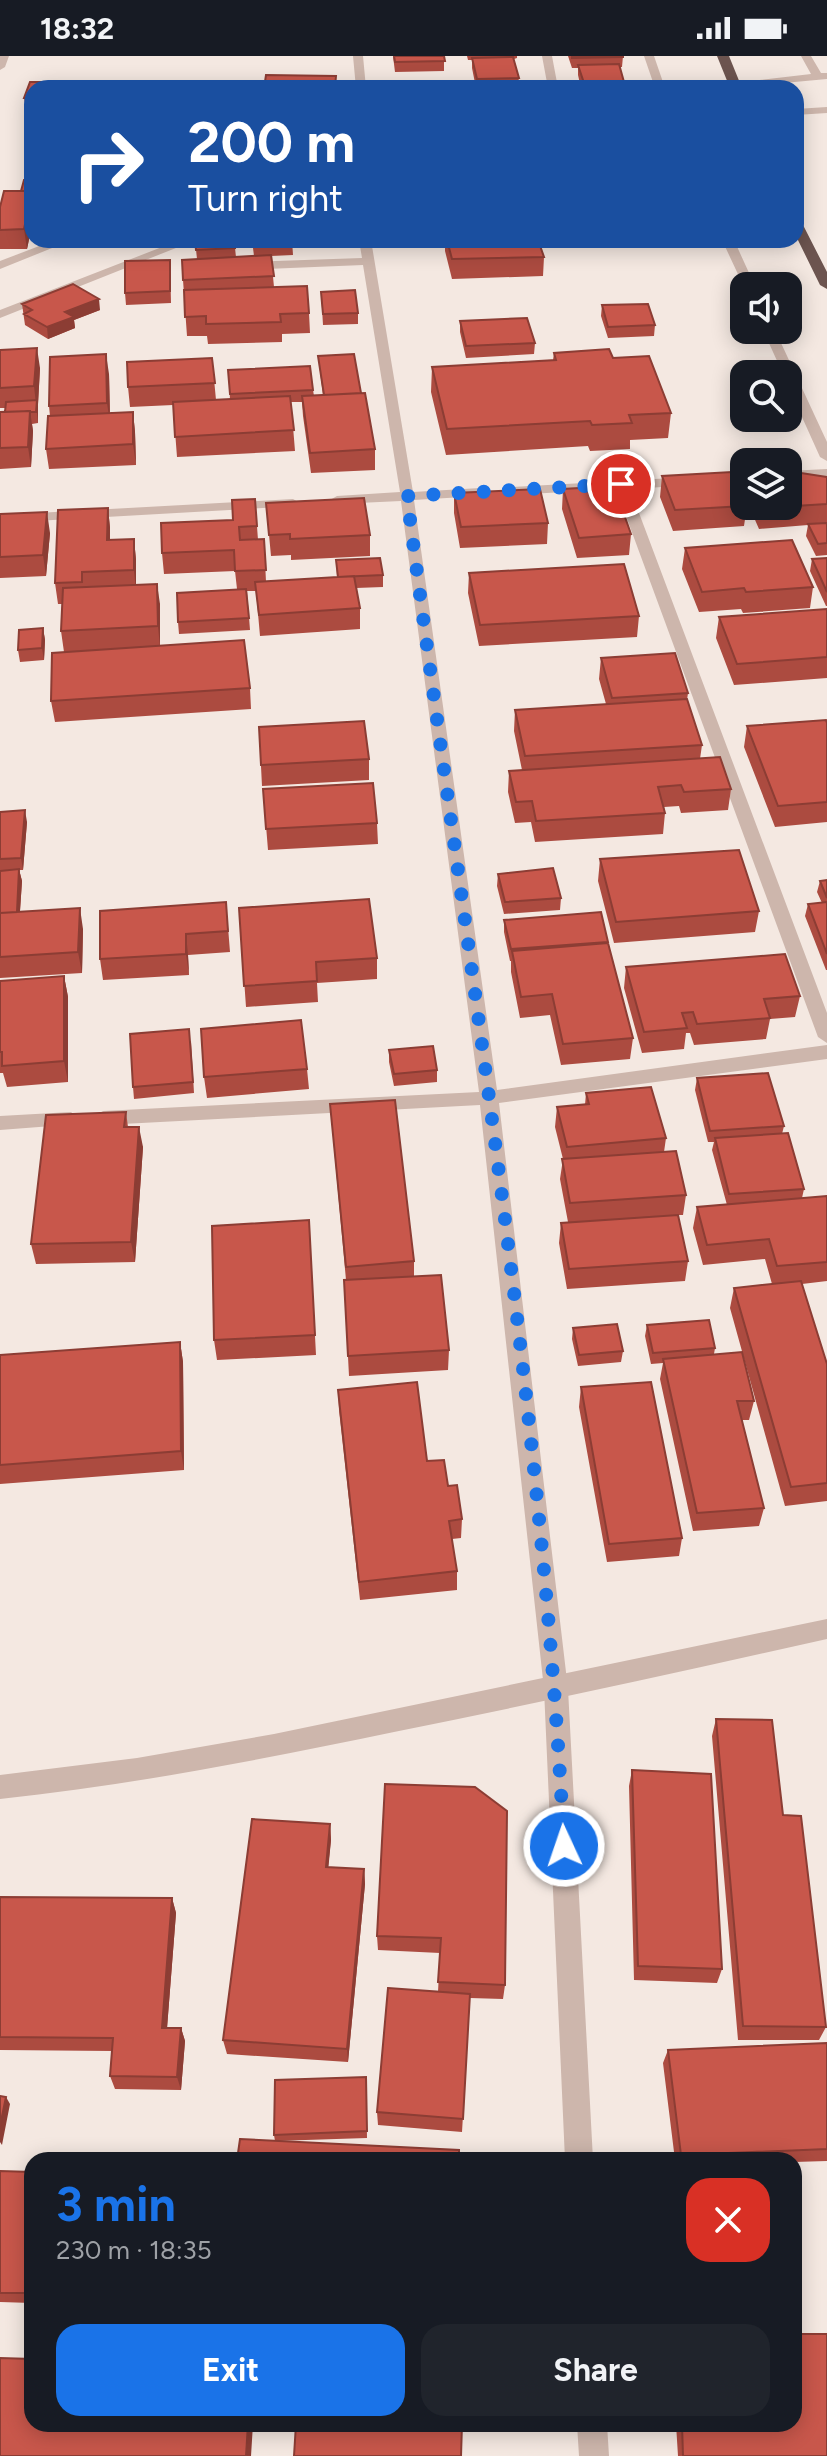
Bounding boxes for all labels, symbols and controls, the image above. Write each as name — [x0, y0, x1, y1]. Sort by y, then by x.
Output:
text: 18:32 — [40, 10, 114, 47]
text: 200 m — [188, 109, 355, 176]
icon: right — [56, 112, 160, 216]
text: Turn right — [188, 177, 343, 220]
map controls — [730, 272, 802, 520]
button: sound — [730, 272, 802, 344]
button: search — [730, 360, 802, 432]
button: layers — [730, 448, 802, 520]
pin — [587, 450, 655, 518]
icon: arrive — [599, 462, 643, 506]
position arrow — [522, 1804, 606, 1888]
text: 3 min — [56, 2175, 176, 2233]
button: close — [686, 2178, 770, 2262]
text: 230 m · 18:35 — [56, 2234, 212, 2266]
button: Exit — [56, 2324, 405, 2416]
button: Share — [421, 2324, 770, 2416]

